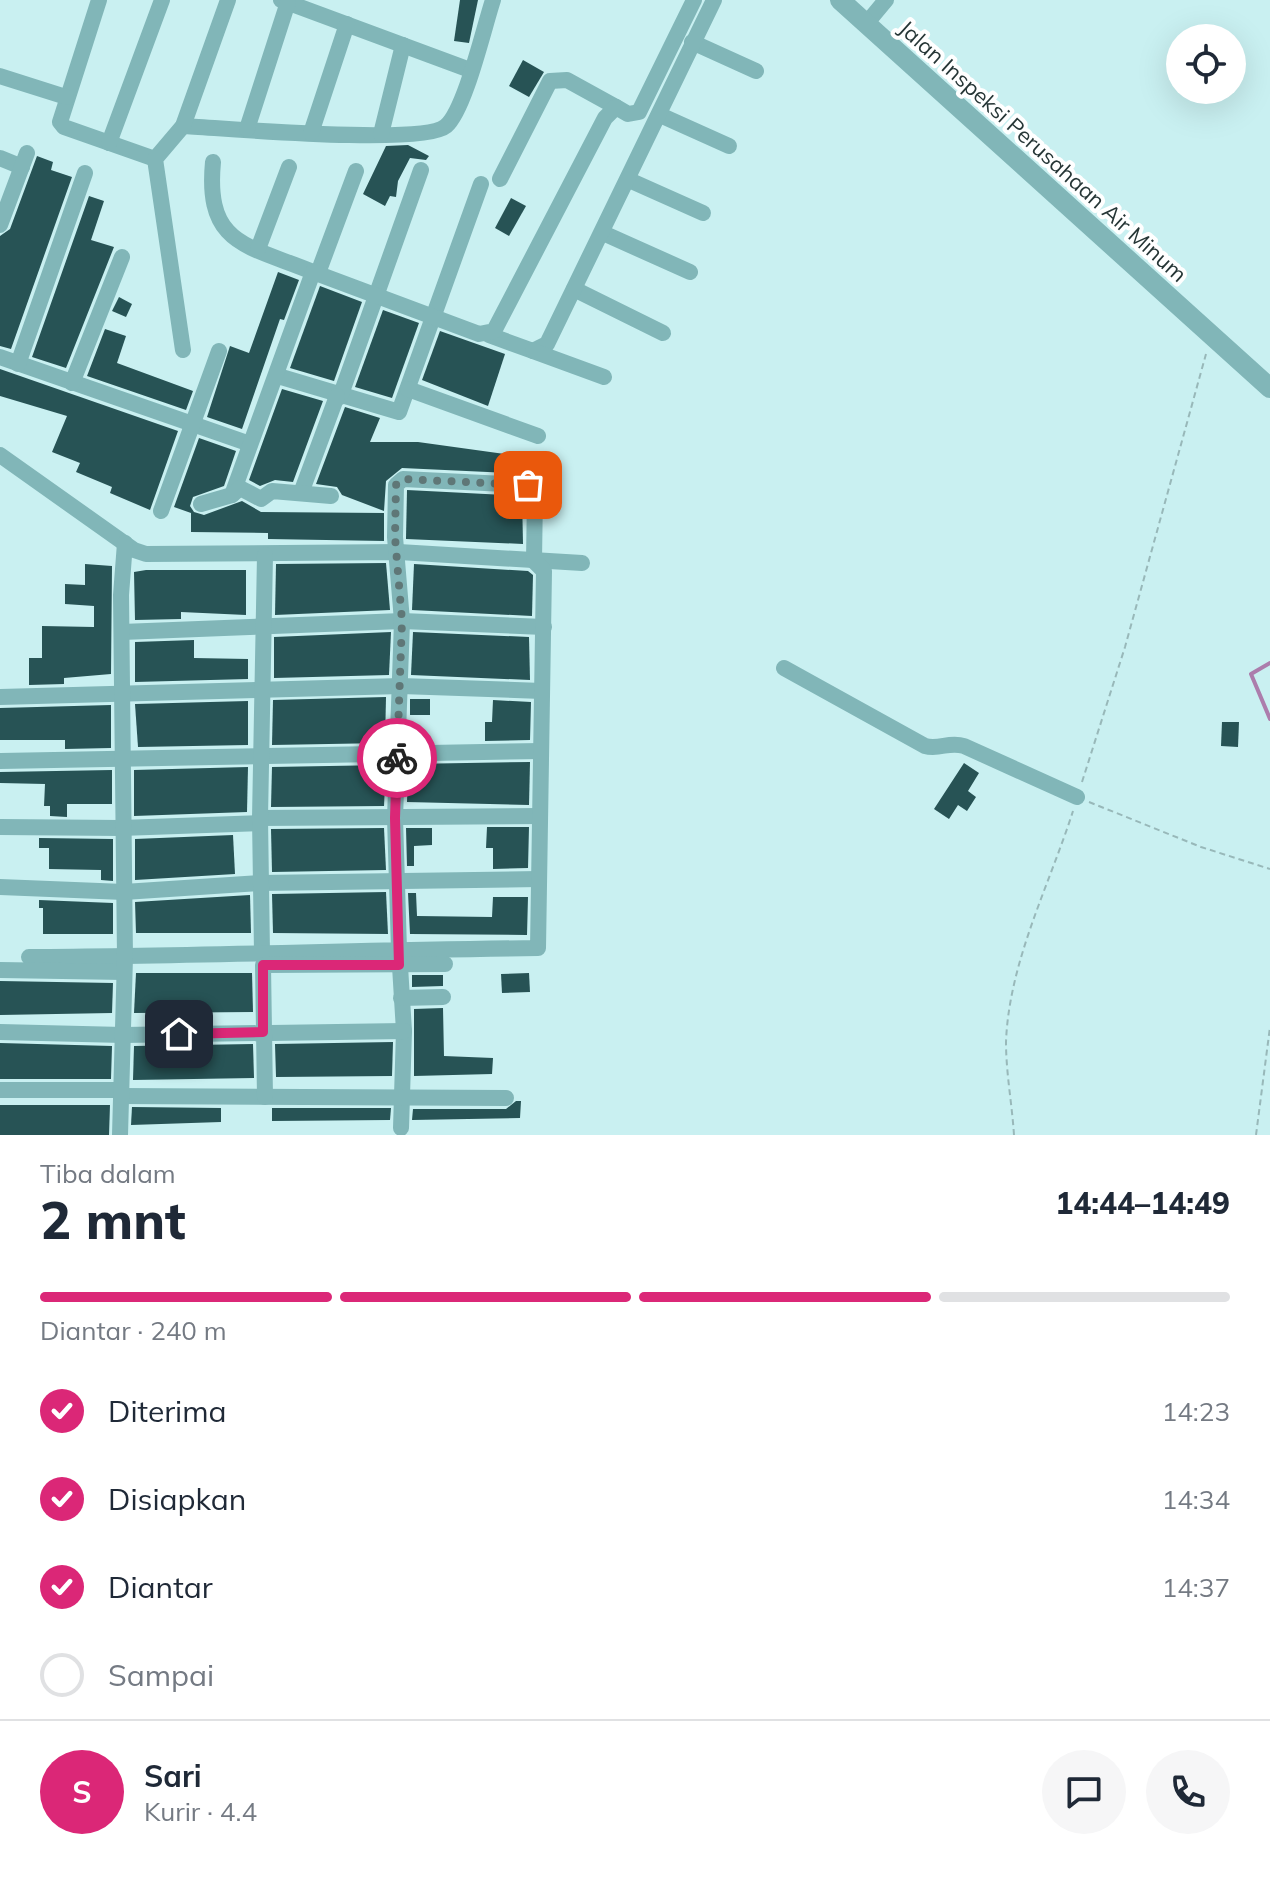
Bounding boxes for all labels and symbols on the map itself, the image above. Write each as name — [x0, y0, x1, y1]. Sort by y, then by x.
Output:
street label: Jalan Inspeksi Perusahaan Air Minum — [893, 14, 1193, 288]
pin — [494, 451, 562, 519]
courier — [357, 718, 437, 798]
pin — [145, 1000, 213, 1068]

